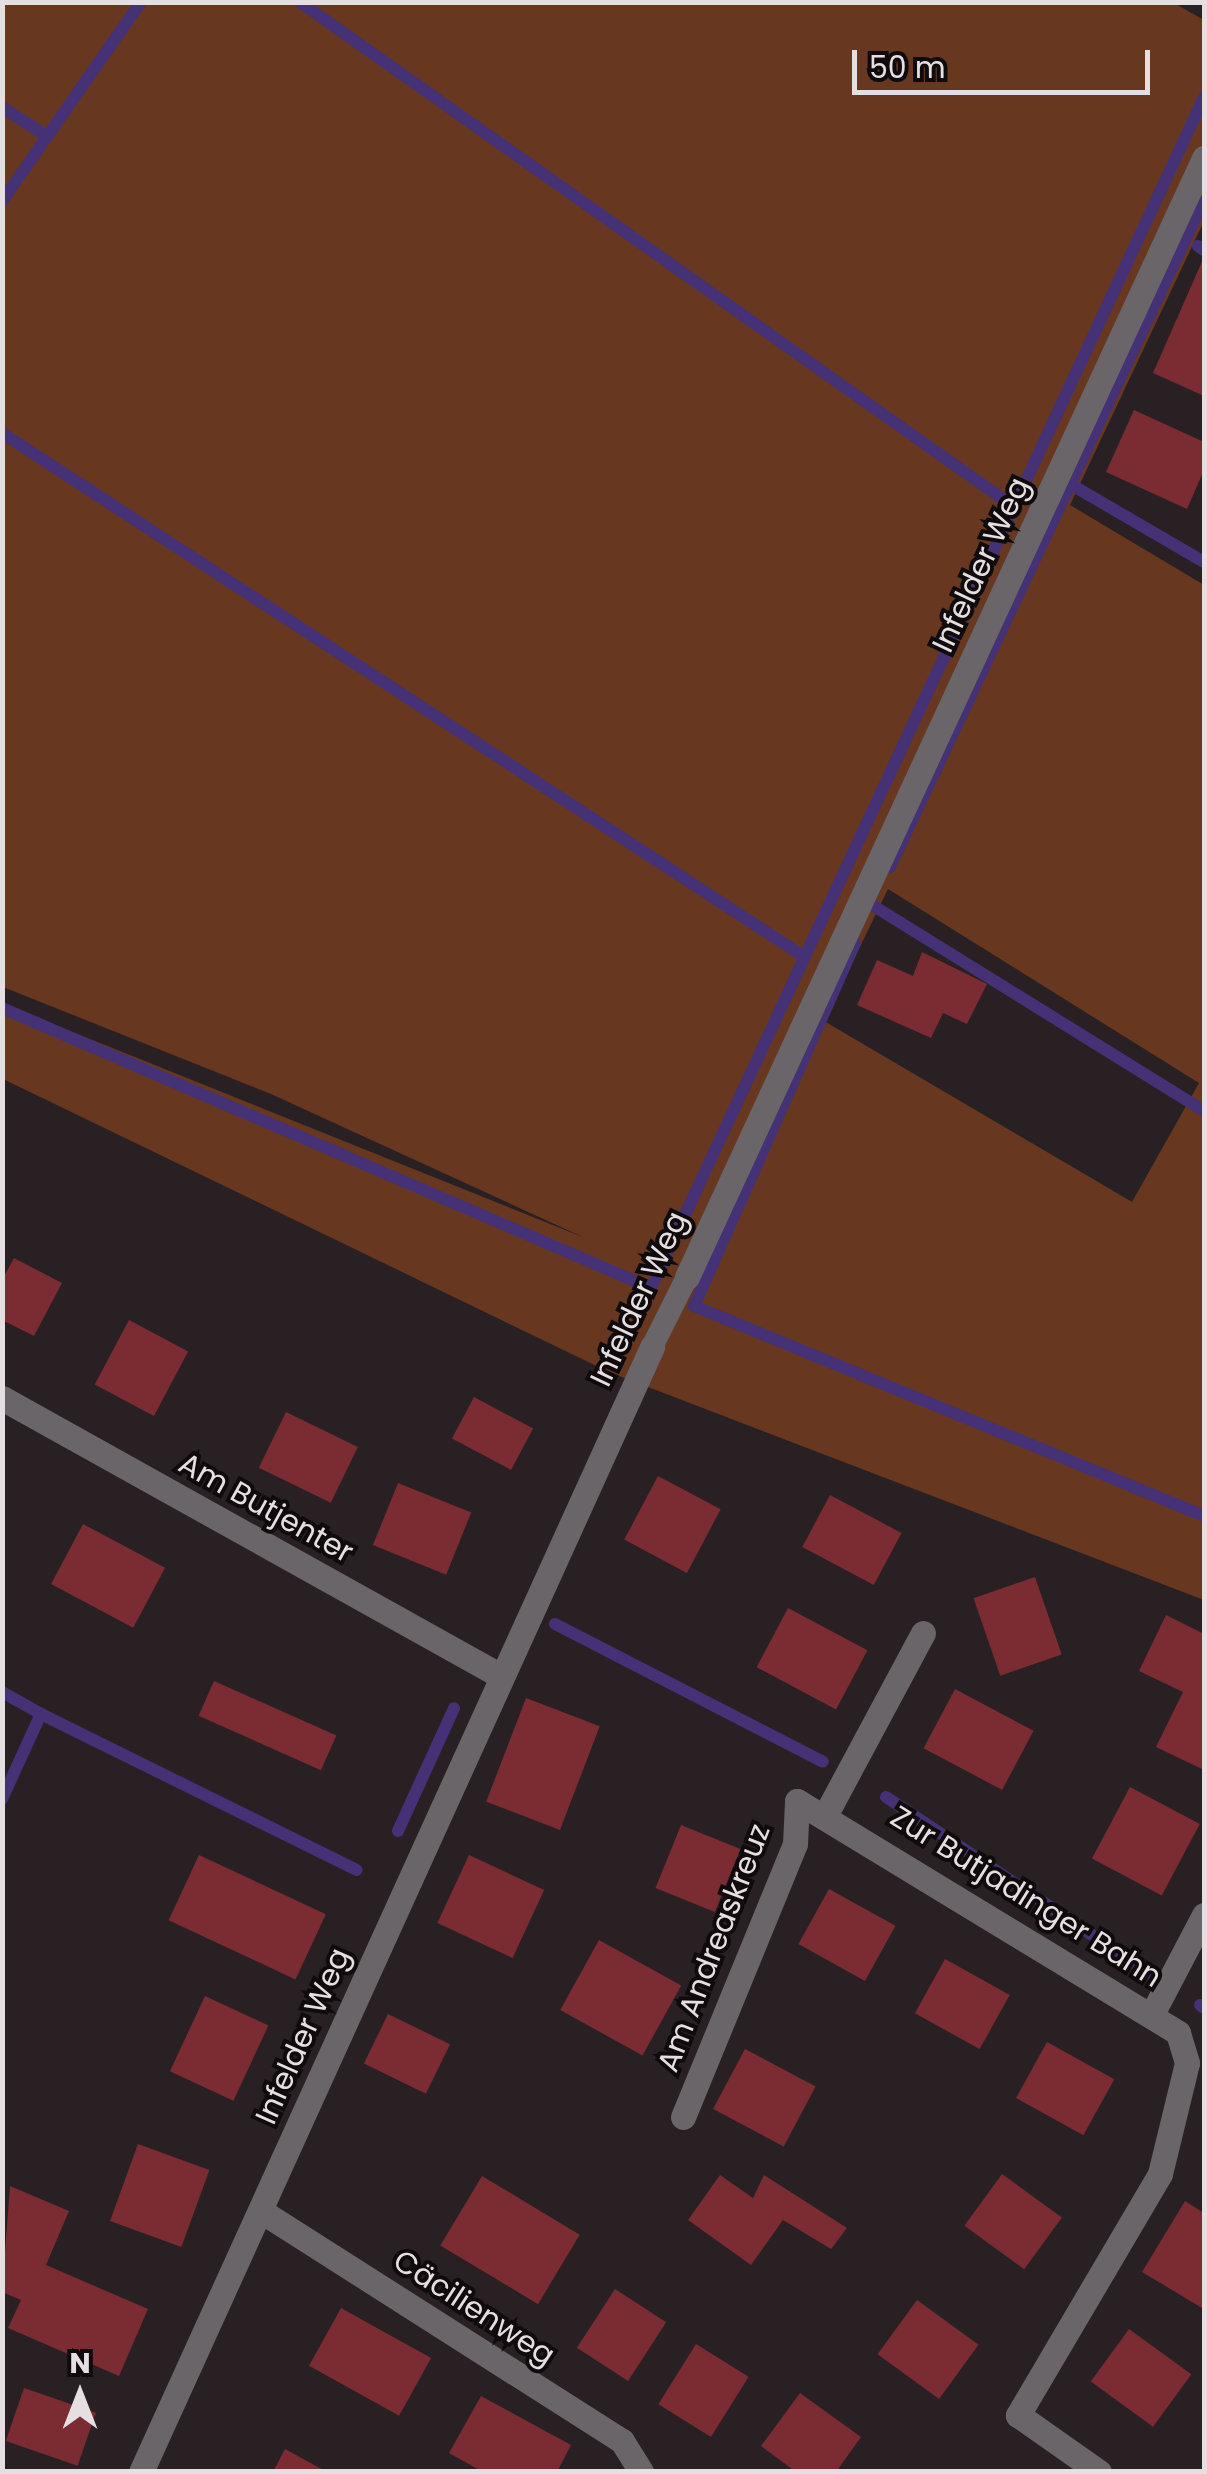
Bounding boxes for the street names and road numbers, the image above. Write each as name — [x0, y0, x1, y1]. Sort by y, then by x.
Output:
street label: Infelder Weg — [925, 472, 1037, 658]
street label: Infelder Weg — [583, 1206, 695, 1392]
street label: Am Butjenter — [173, 1445, 359, 1571]
street label: Zur Butjadinger Bahn — [884, 1799, 1168, 1995]
street label: Am Andreaskreuz — [650, 1819, 778, 2077]
street label: Infelder Weg — [248, 1942, 358, 2130]
street label: Cäcilienweg — [387, 2243, 561, 2373]

